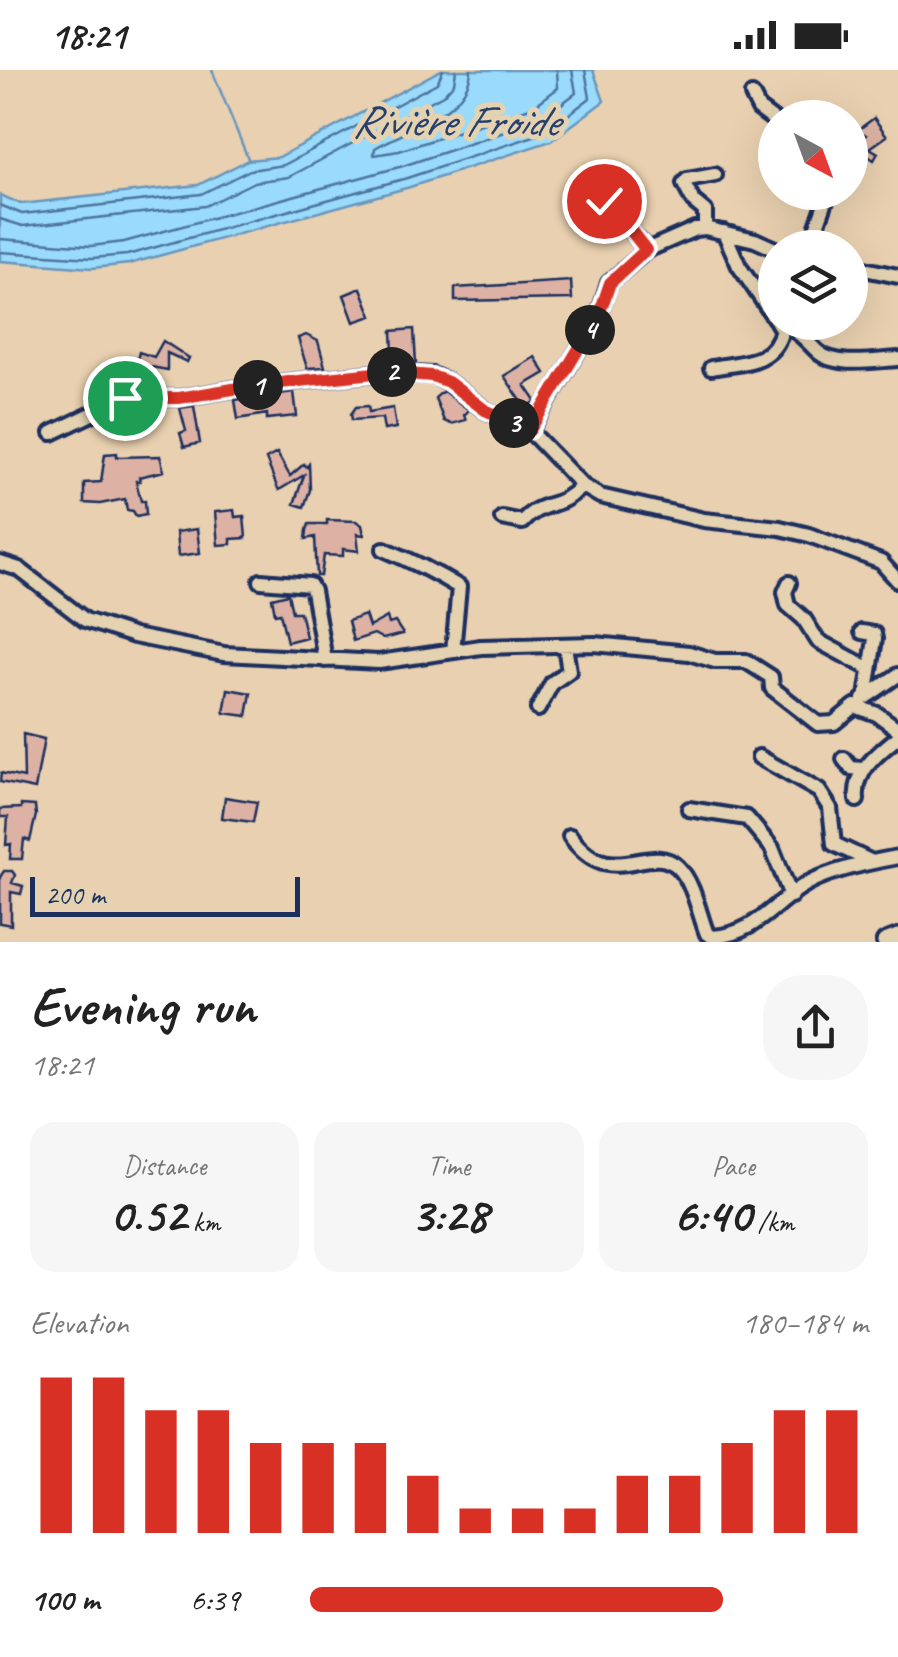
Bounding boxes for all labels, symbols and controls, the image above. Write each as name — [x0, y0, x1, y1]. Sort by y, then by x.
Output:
text: 18:21 — [50, 12, 126, 59]
water label: Rivière Froide — [352, 93, 564, 150]
north arrow — [758, 100, 868, 210]
map controls — [758, 100, 868, 340]
pin — [562, 159, 647, 244]
icon: check — [577, 174, 632, 229]
button: layers — [758, 230, 868, 340]
pin: 4 — [565, 305, 615, 355]
text: 4 — [584, 312, 596, 347]
pin: 2 — [367, 347, 417, 397]
text: 2 — [386, 354, 398, 389]
pin — [83, 356, 168, 441]
pin: 1 — [233, 360, 283, 410]
text: 1 — [252, 367, 264, 402]
icon: arrive — [98, 371, 153, 426]
pin: 3 — [489, 398, 539, 448]
text: 3 — [508, 405, 520, 440]
scale bar — [30, 872, 300, 916]
text: 200 m — [45, 877, 105, 912]
text: Evening run — [30, 971, 255, 1041]
button: share — [763, 975, 868, 1080]
text: 18:21 — [30, 1044, 94, 1085]
text: Distance — [123, 1148, 206, 1183]
text: Time — [428, 1148, 470, 1183]
text: Pace — [712, 1148, 755, 1183]
text: 0.52 — [109, 1183, 186, 1246]
text: 3:28 — [410, 1183, 488, 1246]
text: 6:40 — [672, 1183, 751, 1246]
text: km — [186, 1204, 220, 1239]
text: /km — [751, 1204, 794, 1239]
text: Elevation — [30, 1302, 128, 1343]
text: 180–184 m — [742, 1302, 868, 1343]
text: 100 m — [30, 1579, 99, 1620]
text: 6:39 — [190, 1579, 240, 1620]

